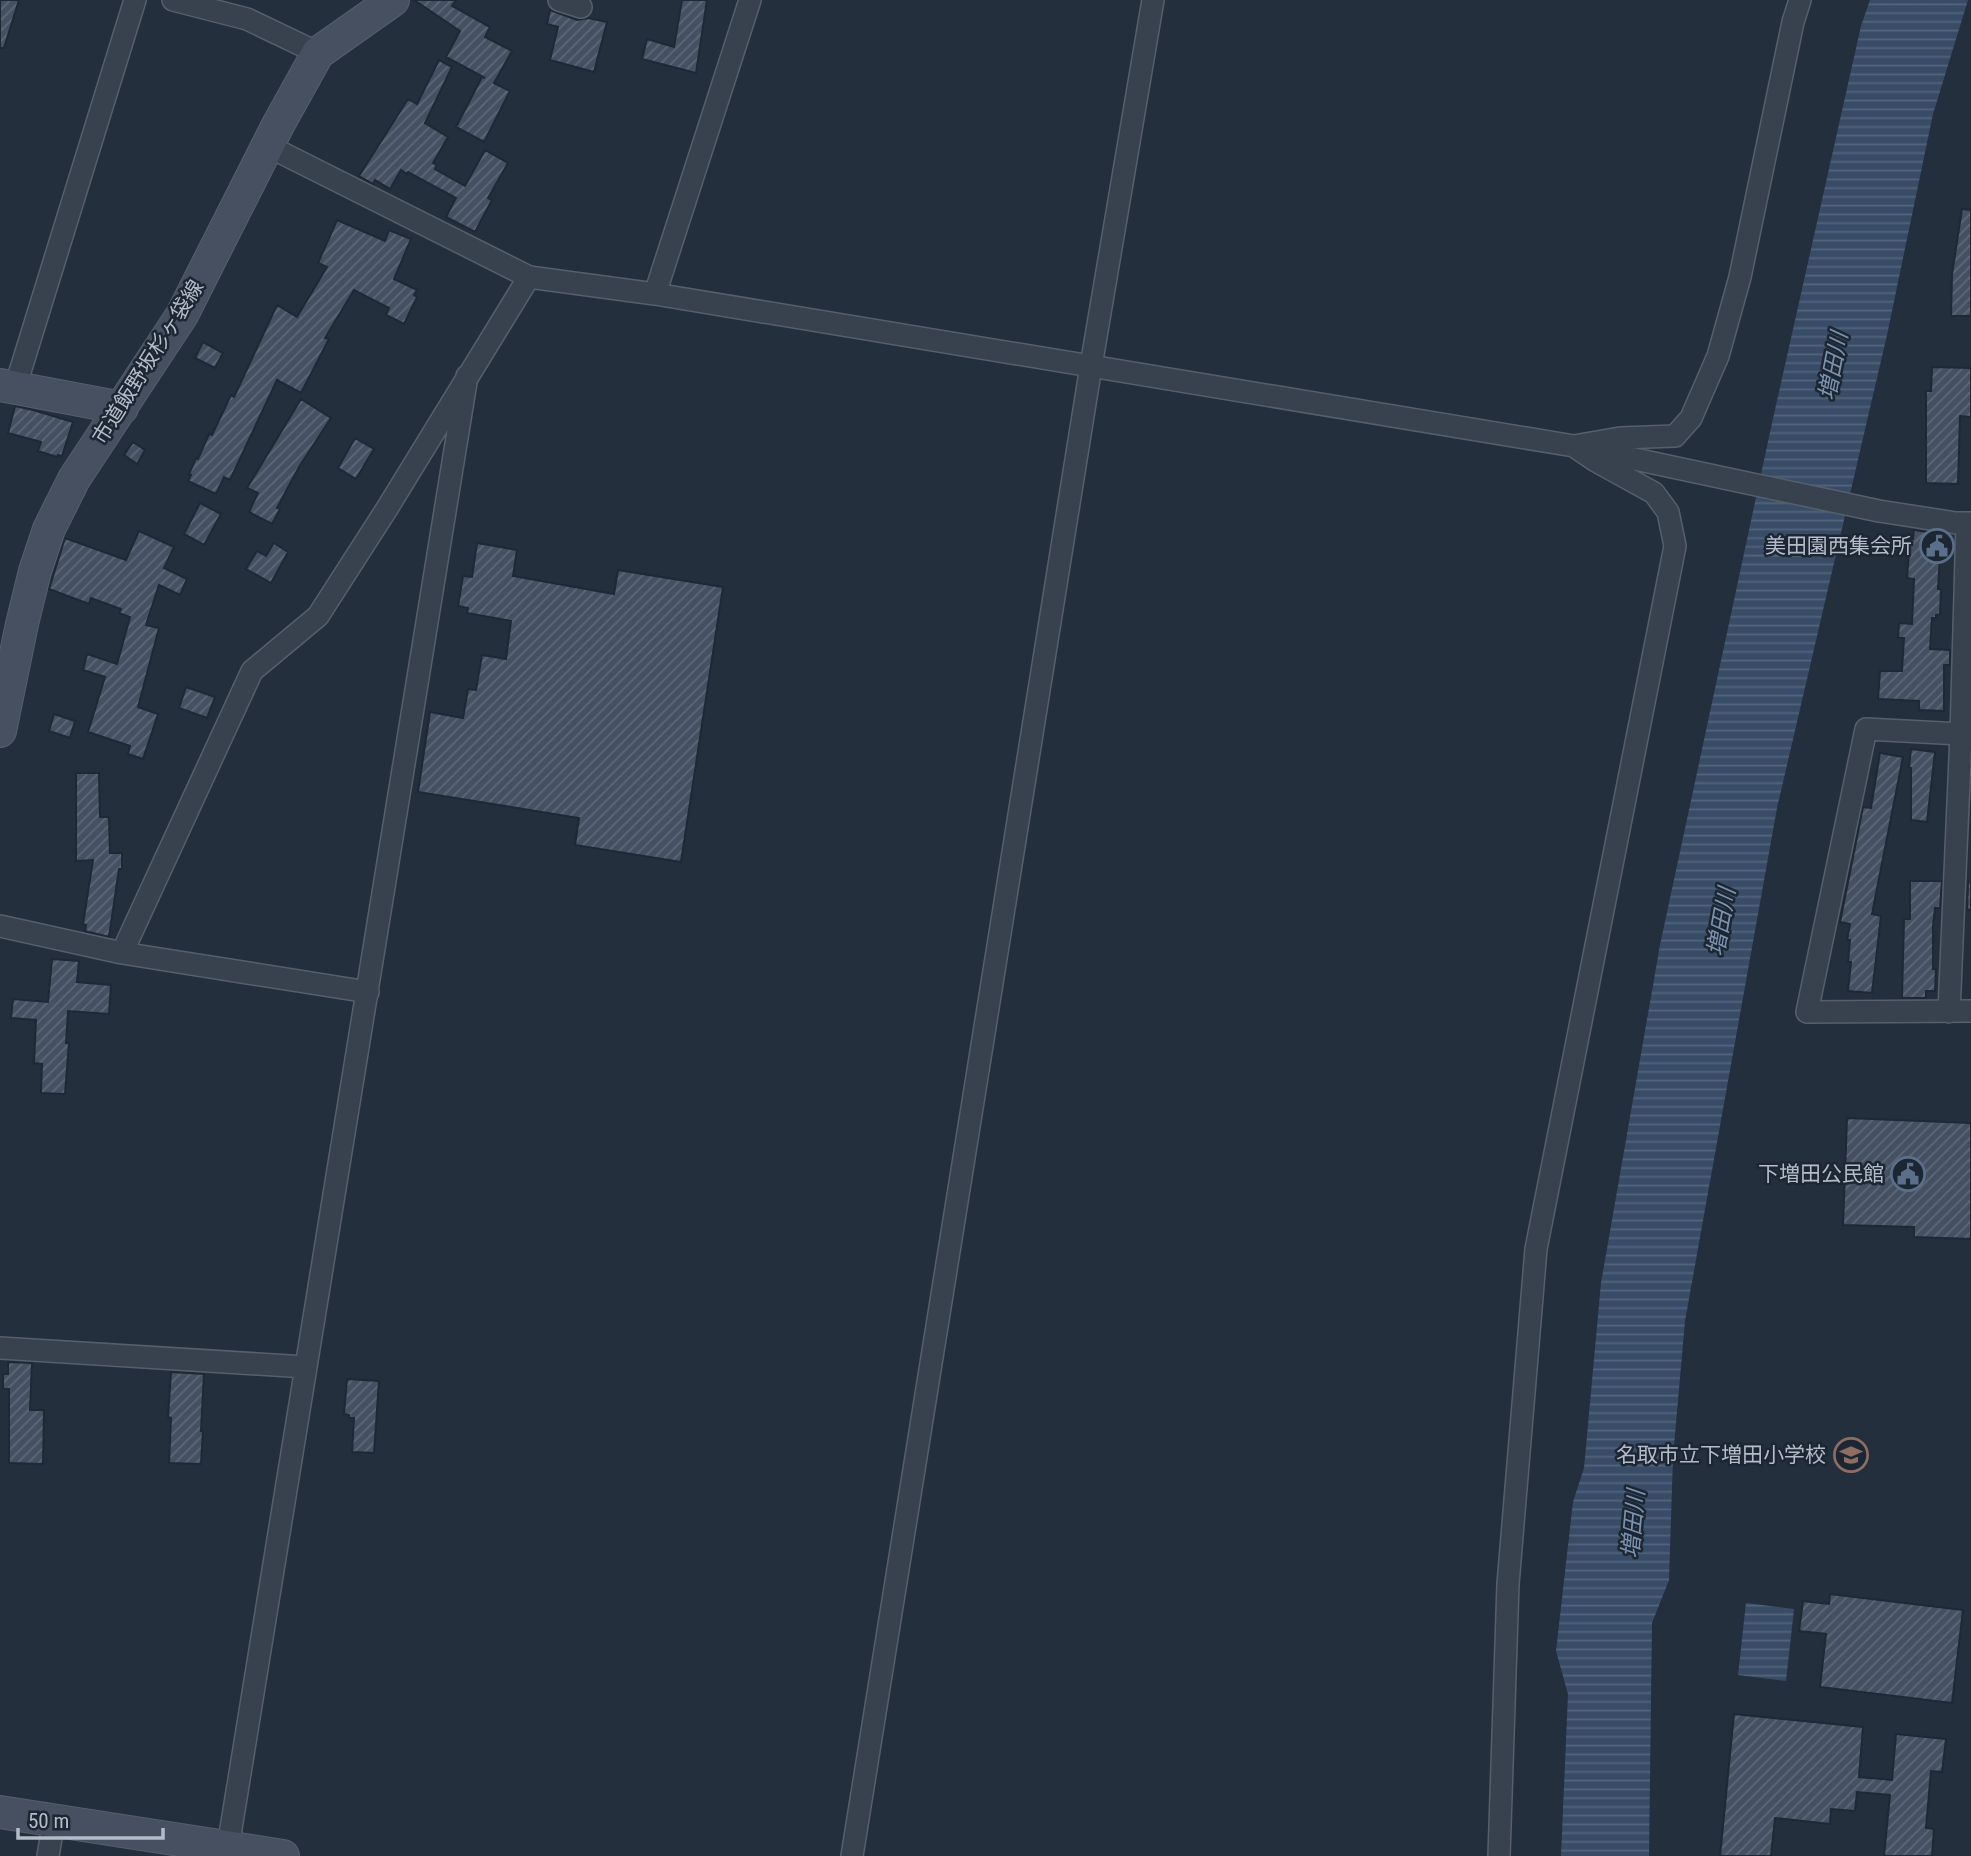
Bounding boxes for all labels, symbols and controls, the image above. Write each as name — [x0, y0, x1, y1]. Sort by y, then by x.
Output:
street label: 市道飯野坂杉ヶ袋線 — [88, 276, 208, 448]
water label: 増田川 — [1814, 327, 1854, 403]
public building icon: 美田園西集会所 — [1918, 527, 1956, 565]
place label: 美田園西集会所 — [1765, 534, 1912, 558]
water label: 増田川 — [1702, 883, 1741, 958]
public building icon: 下増田公民館 — [1889, 1155, 1927, 1193]
place label: 下増田公民館 — [1758, 1162, 1884, 1186]
school or university icon: 名取市立下増田小学校 — [1832, 1436, 1870, 1474]
place label: 名取市立下増田小学校 — [1616, 1443, 1826, 1467]
water label: 増田川 — [1617, 1486, 1650, 1560]
scale bar — [18, 1797, 163, 1841]
text: 50 m — [28, 1809, 69, 1833]

